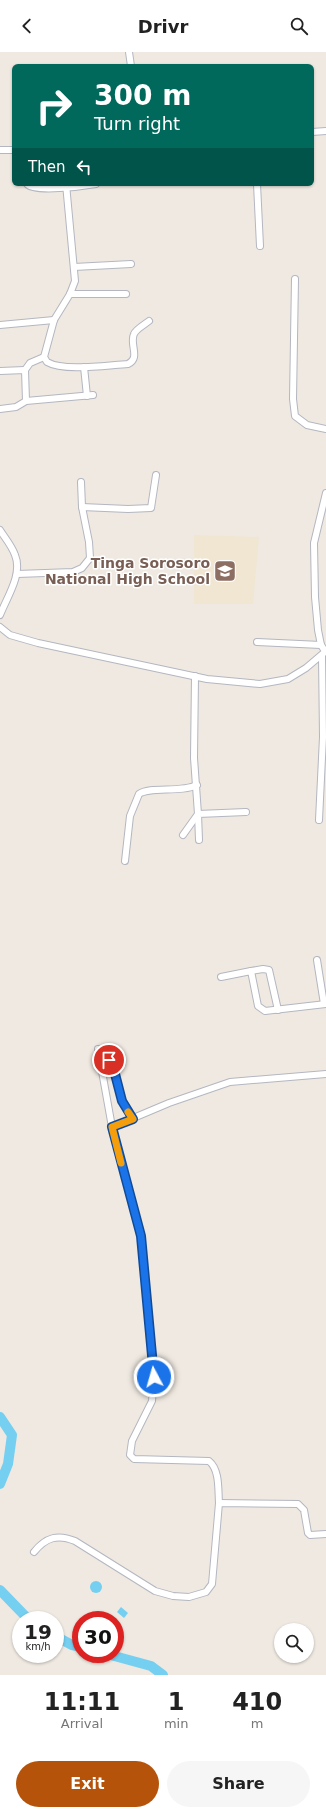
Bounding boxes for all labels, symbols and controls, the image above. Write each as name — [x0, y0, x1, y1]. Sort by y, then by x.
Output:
icon: back — [16, 15, 38, 37]
icon: search — [288, 15, 310, 37]
text: Drivr — [138, 16, 188, 37]
text: 300 m — [94, 79, 191, 112]
icon: right — [28, 80, 80, 132]
text: Turn right — [94, 113, 180, 134]
icon: left — [73, 156, 95, 178]
text: Then — [28, 158, 65, 176]
place label: Tinga Sorosoro National High School — [45, 555, 210, 587]
school or university icon: Tinga Sorosoro National High School — [212, 558, 238, 584]
pin — [92, 1043, 126, 1077]
icon: arrive — [98, 1049, 120, 1071]
position arrow — [133, 1356, 175, 1398]
speed limit sign: 30 — [72, 1611, 124, 1663]
text: 19 — [24, 1620, 52, 1644]
map controls — [274, 1623, 314, 1663]
button: search — [274, 1623, 314, 1663]
text: km/h — [25, 1641, 51, 1652]
text: 11:11 — [44, 1688, 120, 1716]
text: 1 — [168, 1688, 184, 1716]
text: 410 — [232, 1688, 282, 1716]
text: Arrival — [61, 1716, 103, 1731]
text: min — [164, 1716, 188, 1731]
text: m — [251, 1716, 264, 1731]
button: Exit — [16, 1761, 159, 1807]
button: Share — [167, 1761, 310, 1807]

